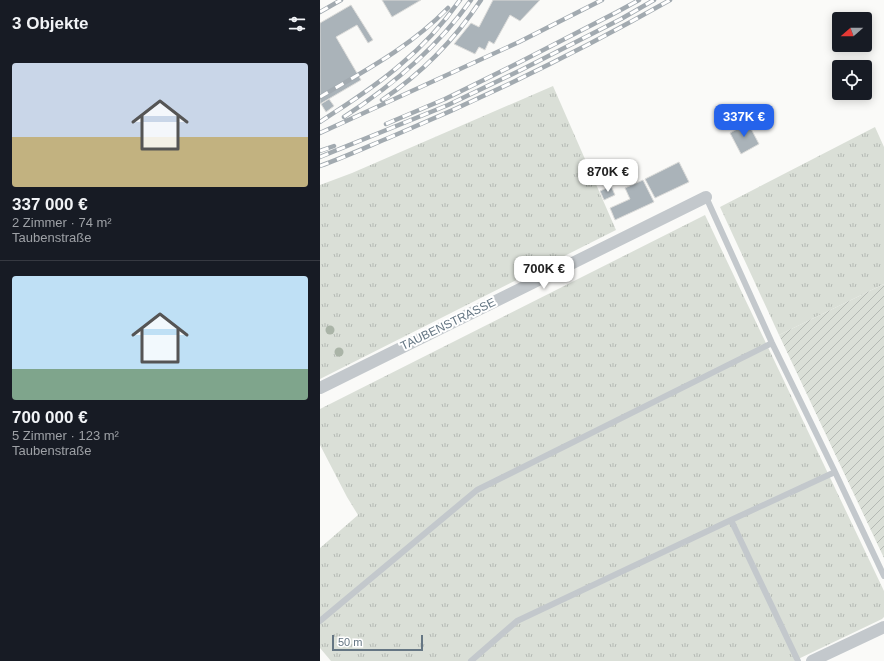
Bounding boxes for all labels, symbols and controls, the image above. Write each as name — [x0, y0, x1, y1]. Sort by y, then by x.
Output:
north arrow — [832, 12, 872, 52]
map controls — [832, 12, 872, 100]
icon: filters — [286, 13, 308, 35]
text: 3 Objekte — [12, 14, 89, 33]
button: locate — [832, 60, 872, 100]
icon: home — [124, 89, 196, 161]
pin: 337K € — [711, 104, 777, 138]
text: 337K € — [723, 109, 765, 124]
pin: 870K € — [575, 159, 641, 193]
text: 870K € — [587, 164, 629, 179]
text: 337 000 € — [12, 195, 88, 214]
text: 2 Zimmer · 74 m² — [12, 215, 112, 230]
text: Taubenstraße — [12, 230, 92, 245]
pin: 700K € — [511, 256, 577, 290]
text: 700K € — [523, 261, 565, 276]
street label: TAUBENSTRASSE — [398, 295, 498, 353]
icon: home — [124, 302, 196, 374]
text: 700 000 € — [12, 408, 88, 427]
text: 5 Zimmer · 123 m² — [12, 428, 119, 443]
text: Taubenstraße — [12, 443, 92, 458]
scale bar — [332, 633, 423, 652]
text: 50 m — [338, 636, 362, 648]

